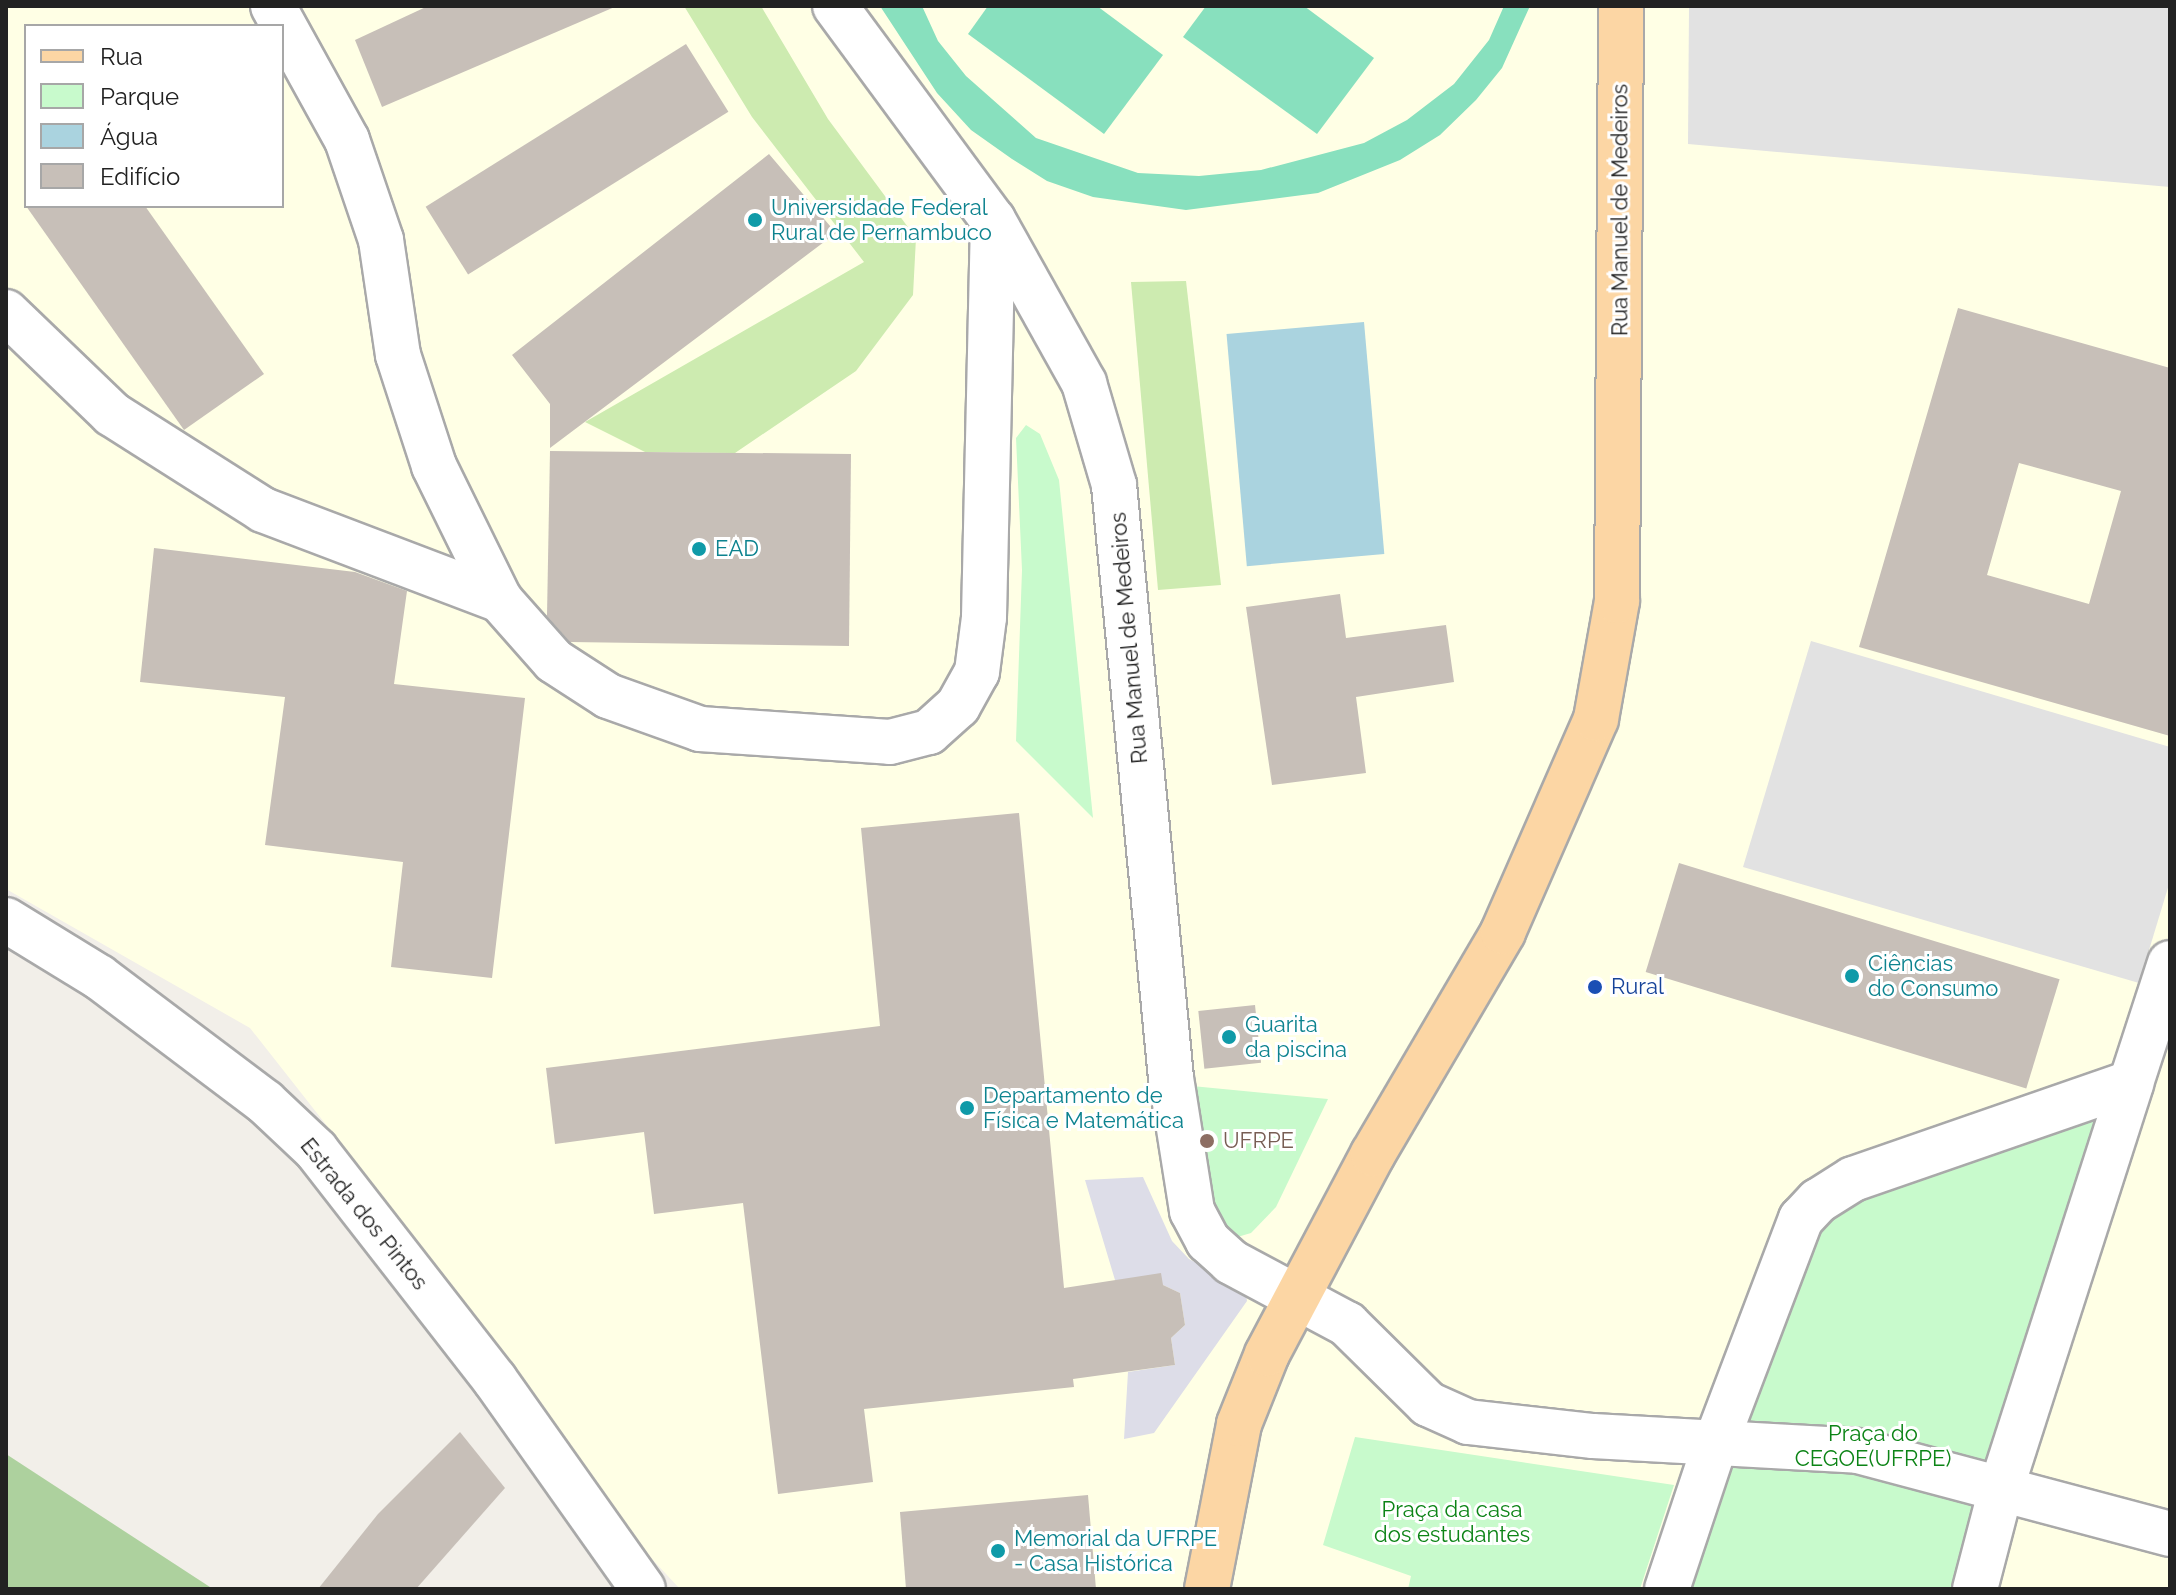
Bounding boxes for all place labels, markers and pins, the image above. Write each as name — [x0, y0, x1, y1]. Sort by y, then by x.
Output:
place label: Universidade Federal Rural de Pernambuco — [771, 194, 993, 246]
marker: Universidade Federal Rural de Pernambuco — [746, 211, 764, 229]
place label: EAD — [715, 536, 759, 562]
marker: EAD — [690, 540, 708, 558]
place label: Ciências do Consumo — [1868, 950, 1998, 1002]
marker: Ciências do Consumo — [1843, 967, 1861, 985]
place label: Rural — [1611, 974, 1664, 1000]
marker: Rural — [1586, 978, 1604, 996]
place label: Guarita da piscina — [1245, 1011, 1347, 1062]
marker: Guarita da piscina — [1220, 1028, 1238, 1046]
place label: Departamento de Física e Matemática — [983, 1082, 1184, 1134]
marker: Departamento de Física e Matemática — [958, 1099, 976, 1117]
place label: UFRPE — [1223, 1128, 1294, 1154]
marker: UFRPE — [1198, 1132, 1216, 1150]
place label: Memorial da UFRPE - Casa Histórica — [1014, 1525, 1218, 1576]
marker: Memorial da UFRPE - Casa Histórica — [989, 1542, 1007, 1560]

